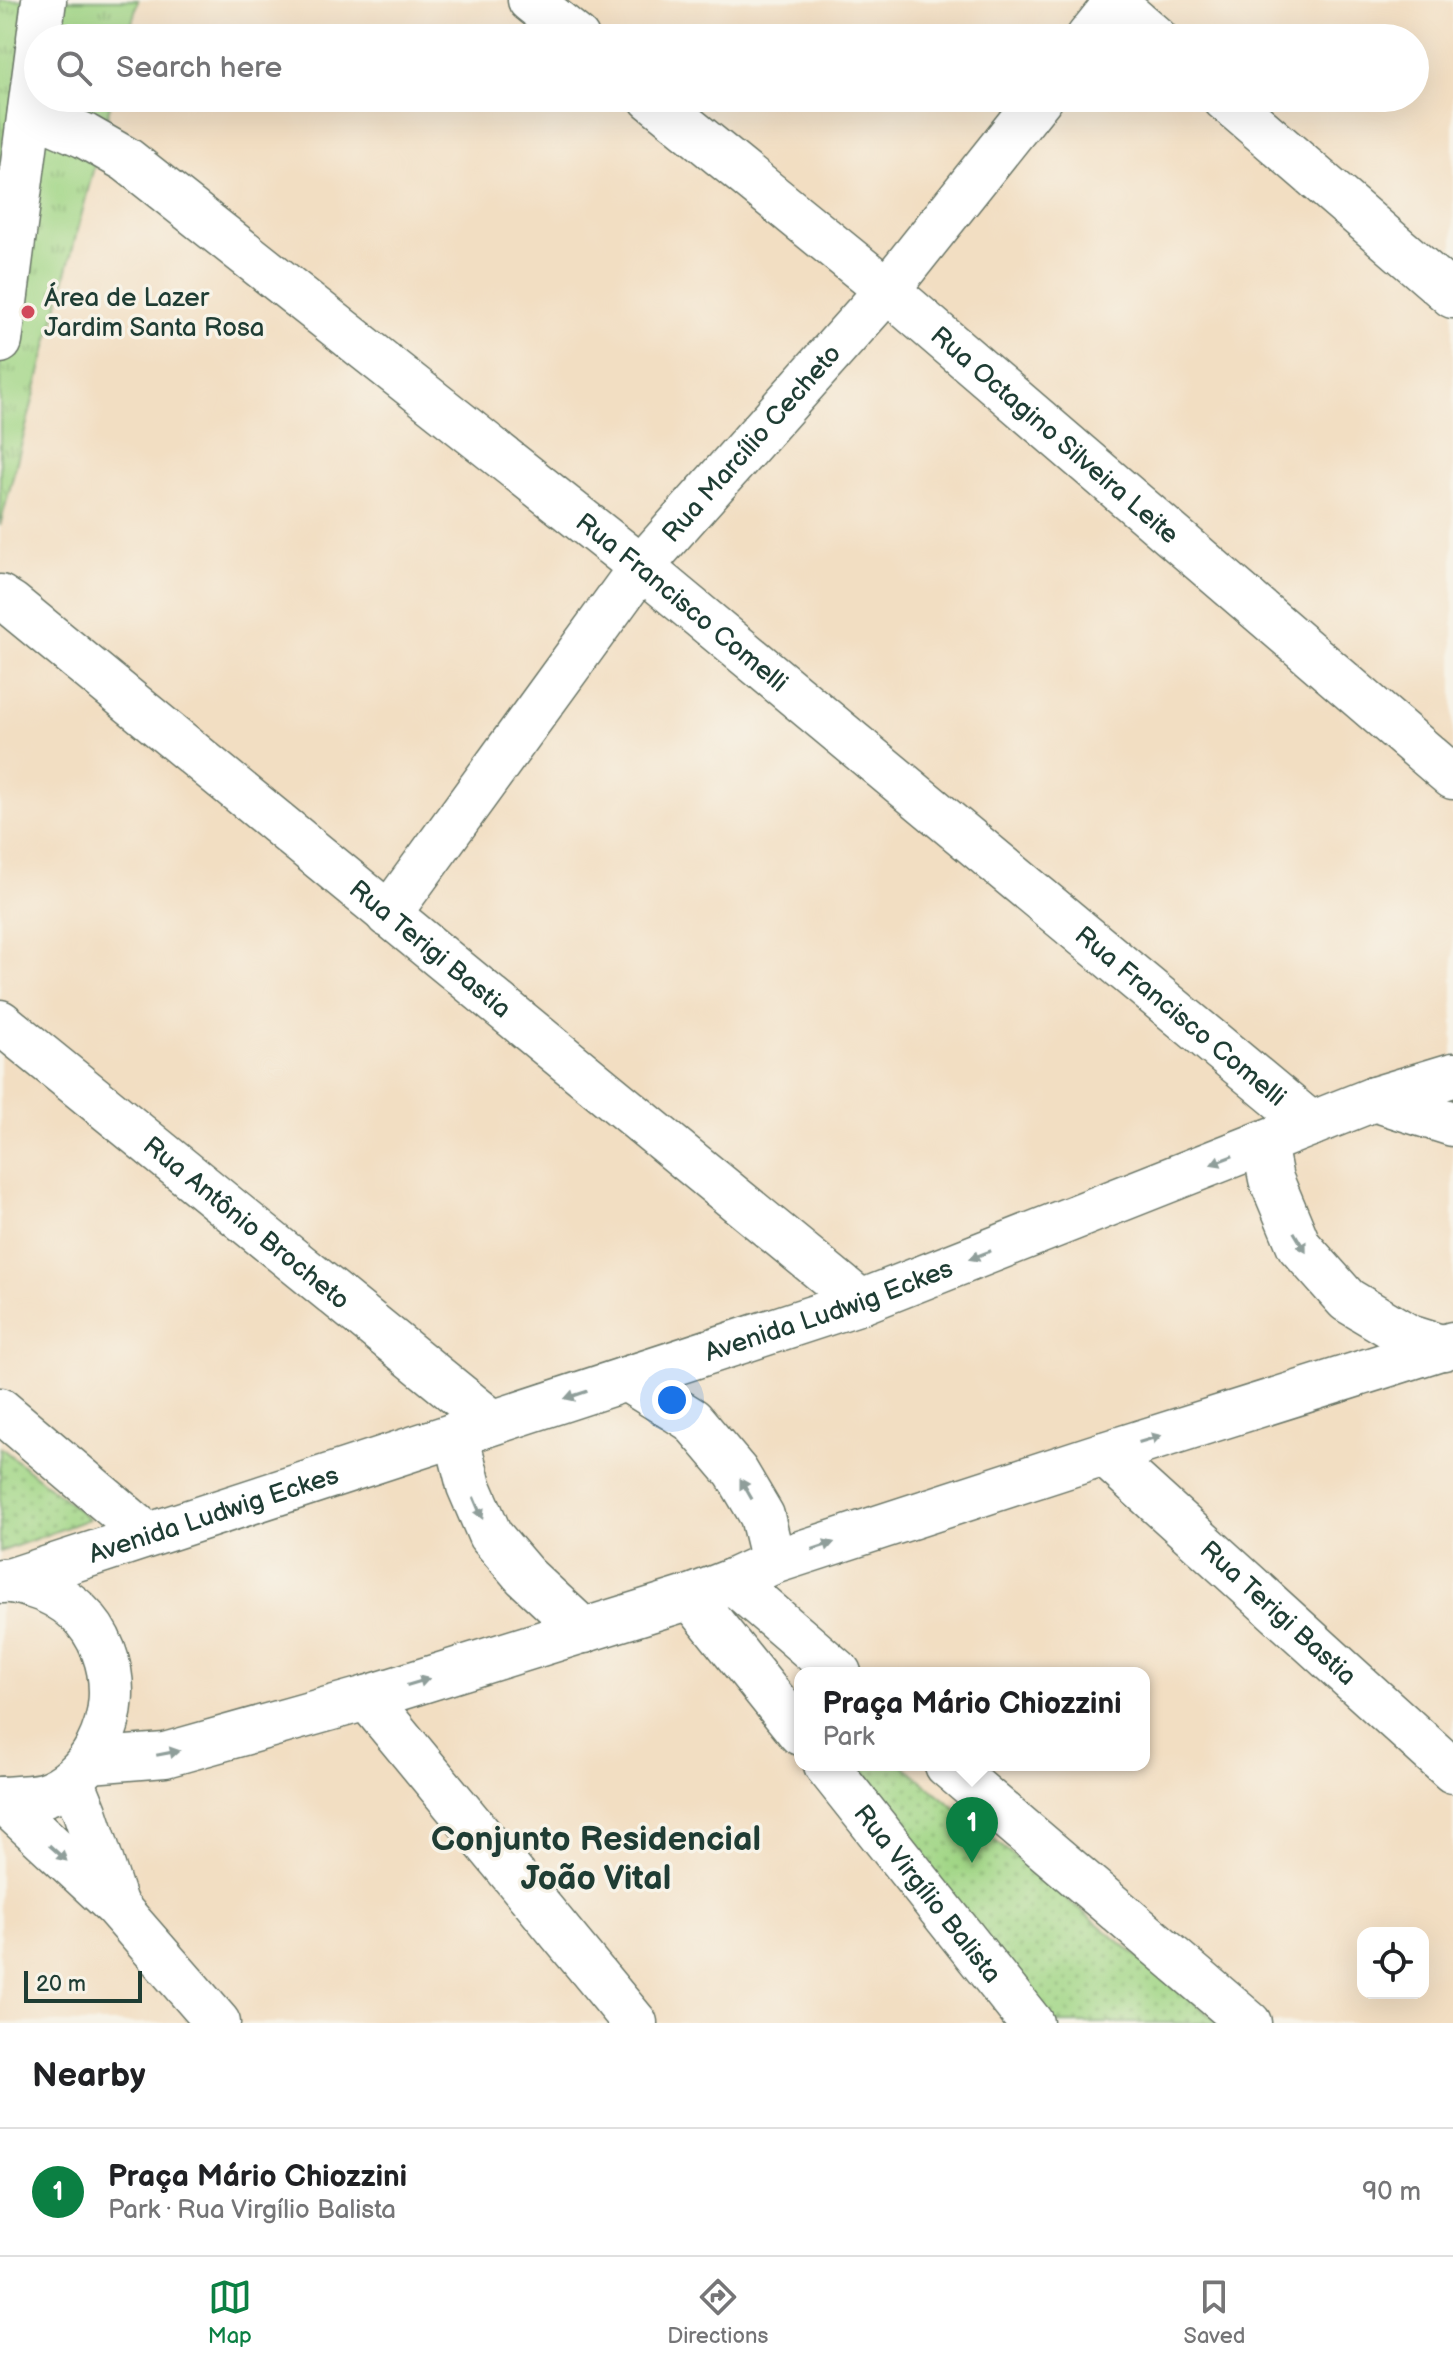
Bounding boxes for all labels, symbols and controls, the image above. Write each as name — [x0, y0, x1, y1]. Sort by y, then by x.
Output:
search box — [24, 24, 1429, 112]
icon: search — [52, 46, 96, 90]
text: Search here — [116, 50, 282, 86]
place label: Área de Lazer Jardim Santa Rosa — [44, 281, 265, 344]
marker: Área de Lazer Jardim Santa Rosa — [19, 303, 37, 321]
street label: Rua Octagino Silveira Leite — [924, 321, 1184, 551]
street label: Rua Marcílio Cecheto — [656, 339, 848, 549]
street label: Rua Francisco Comelli — [569, 507, 793, 699]
street label: Rua Terigi Bastia — [342, 874, 517, 1025]
street label: Rua Francisco Comelli — [1068, 920, 1292, 1114]
street label: Rua Antônio Brocheto — [136, 1131, 355, 1317]
one-way arrow — [1210, 1154, 1234, 1167]
one-way arrow — [1292, 1231, 1307, 1254]
one-way arrow — [968, 1249, 992, 1262]
street label: Avenida Ludwig Eckes — [701, 1253, 958, 1369]
your location — [652, 1380, 692, 1420]
one-way arrow — [564, 1389, 588, 1402]
one-way arrow — [1138, 1432, 1162, 1445]
street label: Avenida Ludwig Eckes — [85, 1460, 343, 1571]
one-way arrow — [740, 1478, 754, 1501]
one-way arrow — [472, 1496, 485, 1520]
street label: Rua Terigi Bastia — [1193, 1535, 1362, 1693]
one-way arrow — [811, 1539, 835, 1551]
popup — [794, 1667, 1150, 1771]
one-way arrow — [406, 1675, 430, 1688]
text: Praça Mário Chiozzini — [822, 1686, 1122, 1722]
text: Park — [822, 1722, 875, 1753]
one-way arrow — [155, 1746, 180, 1759]
pin: 1 — [946, 1797, 998, 1863]
street label: Rua Virgílio Balista — [847, 1799, 1007, 1990]
district label: Conjunto Residencial João Vital — [431, 1819, 761, 1899]
one-way arrow — [47, 1844, 67, 1861]
map controls — [1357, 1927, 1429, 1999]
button: locate — [1357, 1927, 1429, 1999]
scale bar — [24, 1967, 142, 2003]
text: 20 m — [36, 1971, 86, 1998]
text: Nearby — [32, 2055, 146, 2096]
text: Praça Mário Chiozzini — [108, 2159, 407, 2195]
text: 1 — [53, 2177, 63, 2208]
text: 90 m — [1362, 2177, 1421, 2208]
text: Park · Rua Virgílio Balista — [108, 2195, 396, 2226]
tab: Map — [208, 2275, 252, 2350]
tab: Directions — [667, 2275, 768, 2350]
tab: Saved — [1184, 2275, 1245, 2350]

